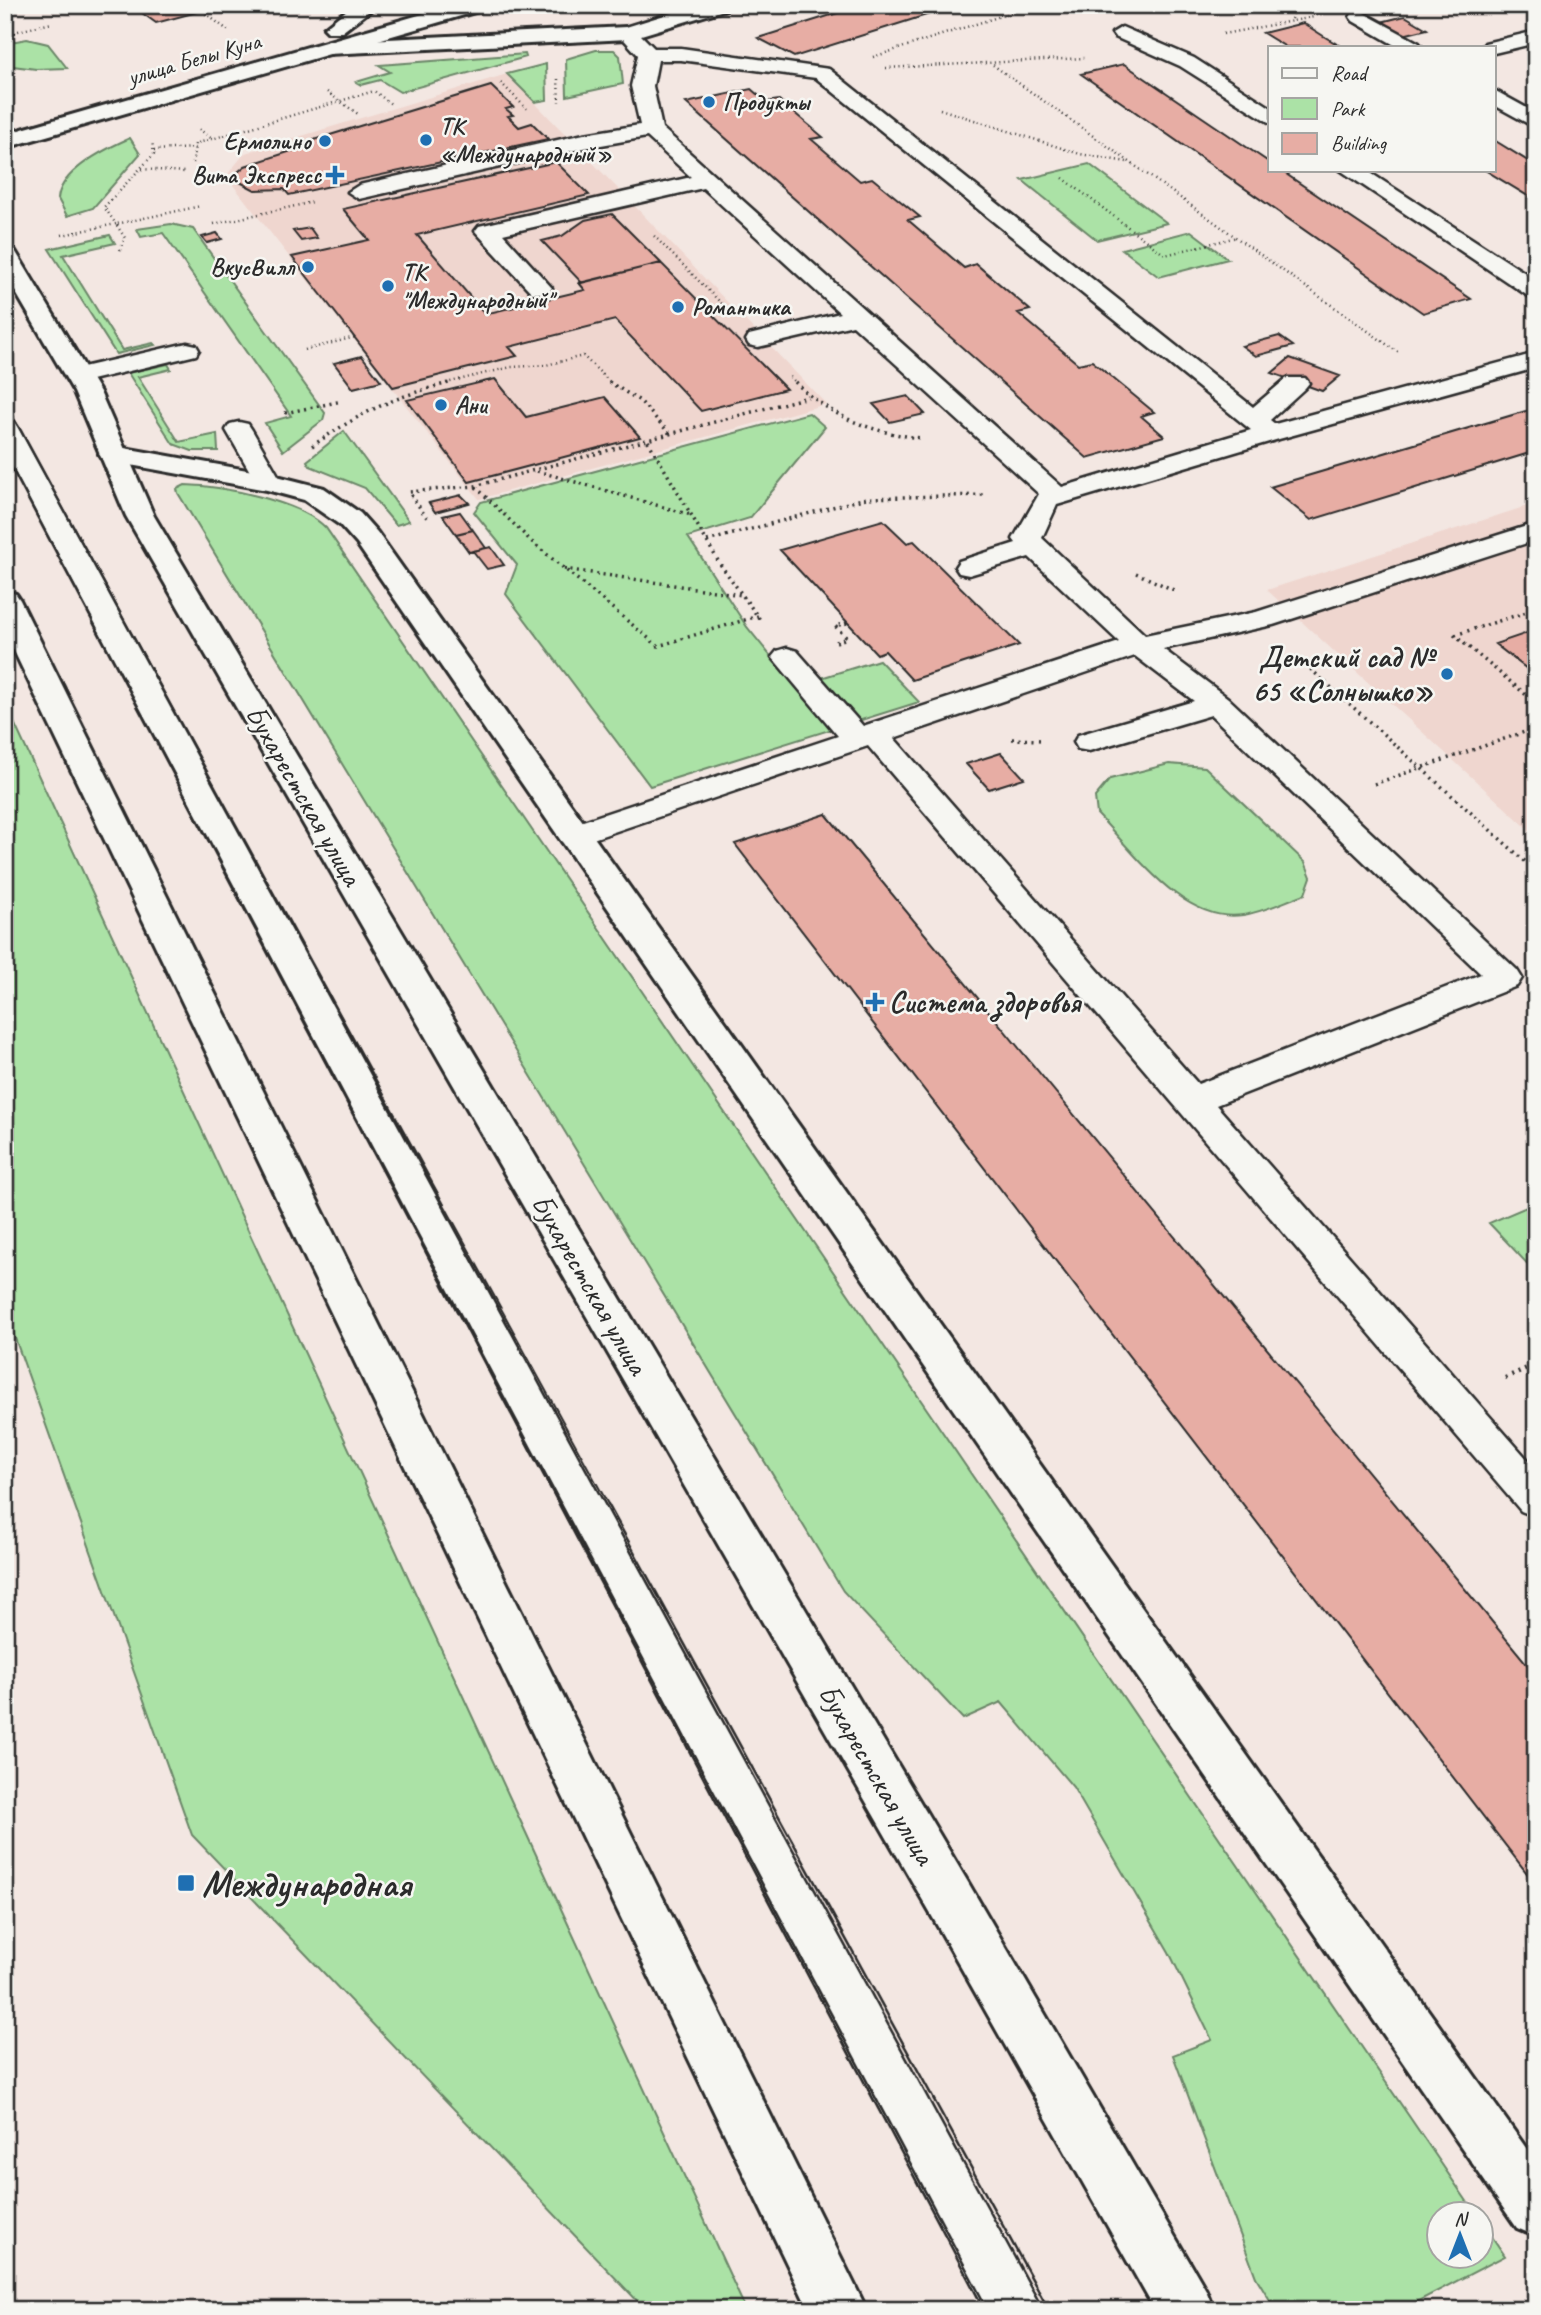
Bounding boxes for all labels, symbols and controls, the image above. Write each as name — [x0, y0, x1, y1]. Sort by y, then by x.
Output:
street label: улица Белы Куна — [122, 25, 265, 93]
legend — [1268, 46, 1496, 172]
text: Road — [1331, 60, 1370, 86]
place label: Продукты — [723, 87, 811, 117]
marker: Продукты — [701, 94, 717, 110]
text: Park — [1331, 96, 1366, 122]
place label: ТК «Международный» — [440, 111, 612, 169]
place label: Ермолино — [224, 126, 312, 156]
text: Building — [1331, 130, 1388, 156]
marker: ТК «Международный» — [418, 132, 434, 148]
marker: Ермолино — [317, 133, 333, 149]
place label: Вита Экспресс — [192, 160, 322, 190]
marker: Вита Экспресс — [327, 167, 343, 183]
place label: ВкусВилл — [210, 252, 296, 282]
place label: ТК "Международный" — [402, 257, 558, 315]
marker: ВкусВилл — [300, 259, 316, 275]
marker: ТК "Международный" — [380, 278, 396, 294]
place label: Романтика — [692, 292, 792, 322]
marker: Романтика — [670, 299, 686, 315]
place label: Ани — [455, 390, 489, 420]
marker: Ани — [433, 397, 449, 413]
place label: Детский сад № 65 «Солнышко» — [1252, 638, 1437, 710]
marker: Детский сад № 65 «Солнышко» — [1439, 666, 1455, 682]
street label: Бухарестская улица — [237, 698, 372, 894]
place label: Система здоровья — [889, 983, 1083, 1022]
marker: Система здоровья — [867, 994, 883, 1010]
street label: Бухарестская улица — [523, 1187, 658, 1383]
street label: Бухарестская улица — [810, 1677, 945, 1873]
place label: Международная — [202, 1860, 414, 1907]
marker: Международная — [176, 1873, 196, 1893]
north arrow — [1426, 2200, 1496, 2270]
text: N — [1454, 2207, 1469, 2231]

